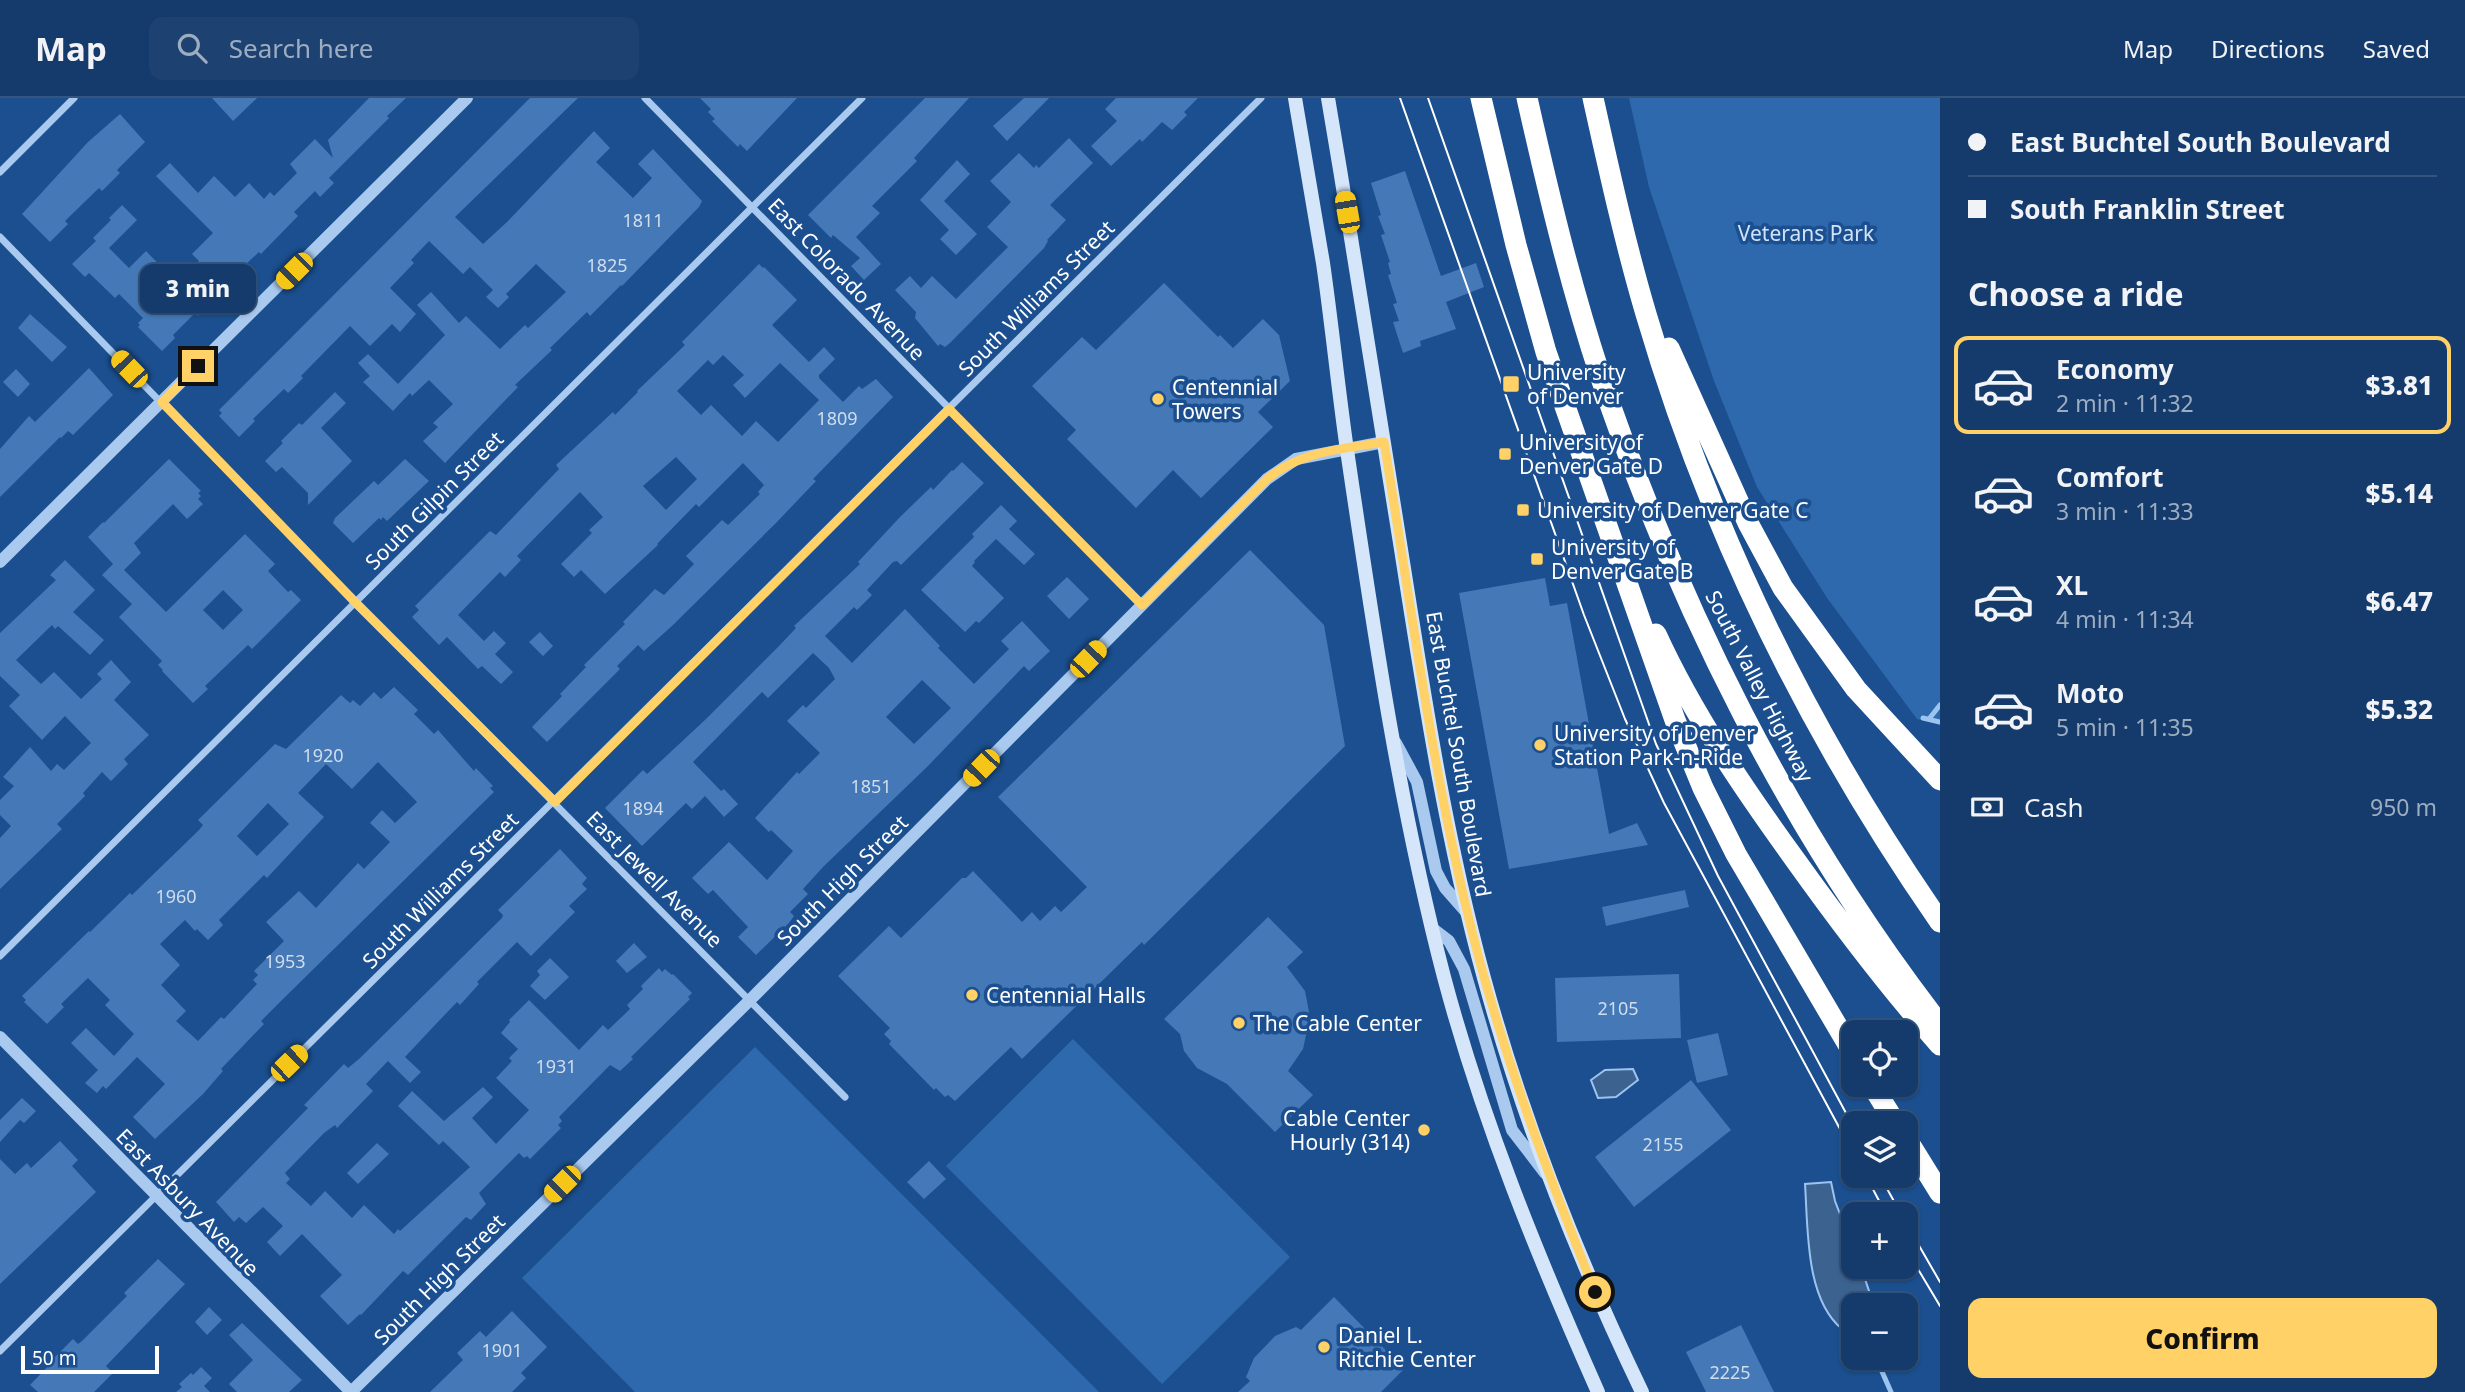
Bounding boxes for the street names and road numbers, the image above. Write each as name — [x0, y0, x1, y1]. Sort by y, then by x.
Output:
street label: East Colorado Avenue — [762, 192, 932, 366]
street label: South Williams Street — [952, 214, 1120, 382]
street label: South Gilpin Street — [359, 424, 510, 575]
street label: South Valley Highway — [1700, 585, 1821, 787]
street label: East Buchtel South Boulevard — [1420, 609, 1498, 899]
street label: East Jewell Avenue — [581, 805, 729, 953]
street label: South Williams Street — [356, 806, 524, 974]
street label: South High Street — [771, 808, 914, 951]
street label: East Asbury Avenue — [110, 1122, 266, 1282]
street label: South High Street — [368, 1207, 511, 1350]

